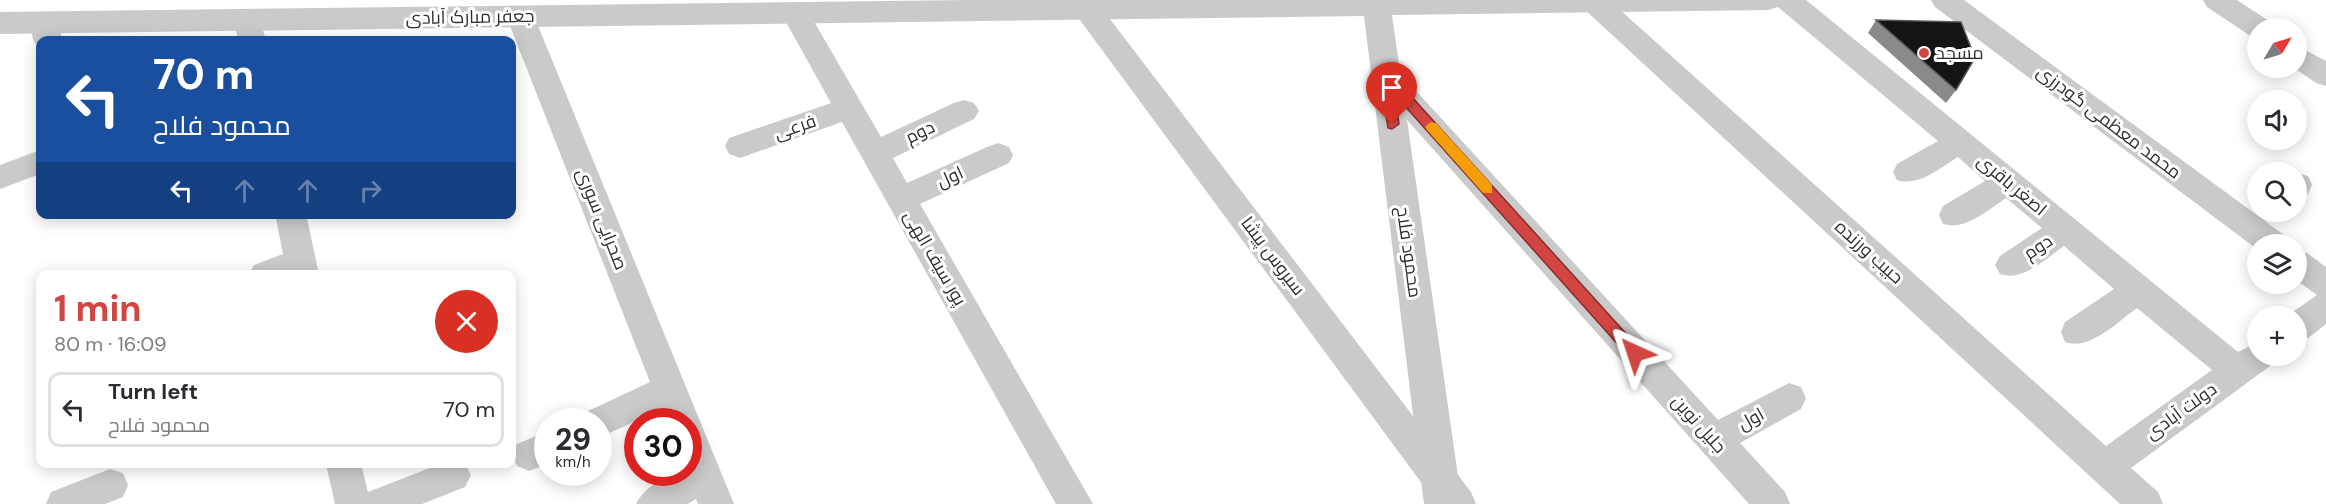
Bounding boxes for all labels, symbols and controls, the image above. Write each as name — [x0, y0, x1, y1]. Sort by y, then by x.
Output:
street label: جعفر مبارک آبادی — [405, 4, 535, 30]
north arrow — [2247, 18, 2307, 78]
map controls — [2247, 18, 2307, 366]
place label: مسجد — [1936, 41, 1984, 65]
marker: مسجد — [1917, 46, 1931, 60]
text: 70 m — [153, 47, 254, 102]
icon: left — [54, 60, 132, 138]
street label: محمد معظمی گودرزی — [2032, 60, 2186, 184]
pin — [1366, 62, 1417, 124]
icon: arrive — [1375, 71, 1408, 104]
button: sound — [2247, 90, 2307, 150]
text: محمود فلاح — [153, 108, 291, 143]
street label: فرعی — [771, 109, 819, 145]
street label: دوم — [901, 115, 939, 149]
street label: اصغر باقری — [1972, 149, 2052, 221]
street label: اول — [933, 161, 967, 193]
button: search — [2247, 162, 2307, 222]
street label: صحرایی سوری — [571, 165, 633, 273]
icon: left — [165, 174, 198, 207]
icon: ahead — [228, 174, 261, 207]
icon: ahead — [291, 174, 324, 207]
icon: right — [354, 174, 387, 207]
street label: محمود فلاح — [1391, 205, 1427, 299]
street label: پور سیف الهی — [898, 206, 972, 310]
street label: سیروس پیشا — [1235, 212, 1311, 300]
street label: حبیب ورزنده — [1830, 215, 1908, 289]
street label: دوم — [2019, 229, 2057, 265]
button: layers — [2247, 234, 2307, 294]
text: 1 min — [54, 285, 142, 332]
button: close — [435, 290, 498, 353]
button: + — [2247, 306, 2307, 366]
position arrow — [1603, 321, 1667, 385]
text: 80 m · 16:09 — [54, 331, 167, 357]
text: Turn left — [108, 377, 198, 406]
street label: دولت آبادی — [2140, 377, 2222, 445]
street label: جلیل نوین — [1666, 390, 1732, 458]
icon: left — [57, 393, 90, 426]
text: 70 m — [443, 395, 495, 424]
street label: اول — [1734, 402, 1768, 436]
speed limit sign: 30 — [624, 408, 702, 486]
text: محمود فلاح — [108, 412, 210, 438]
text: 29 — [555, 420, 591, 459]
text: km/h — [555, 452, 591, 472]

